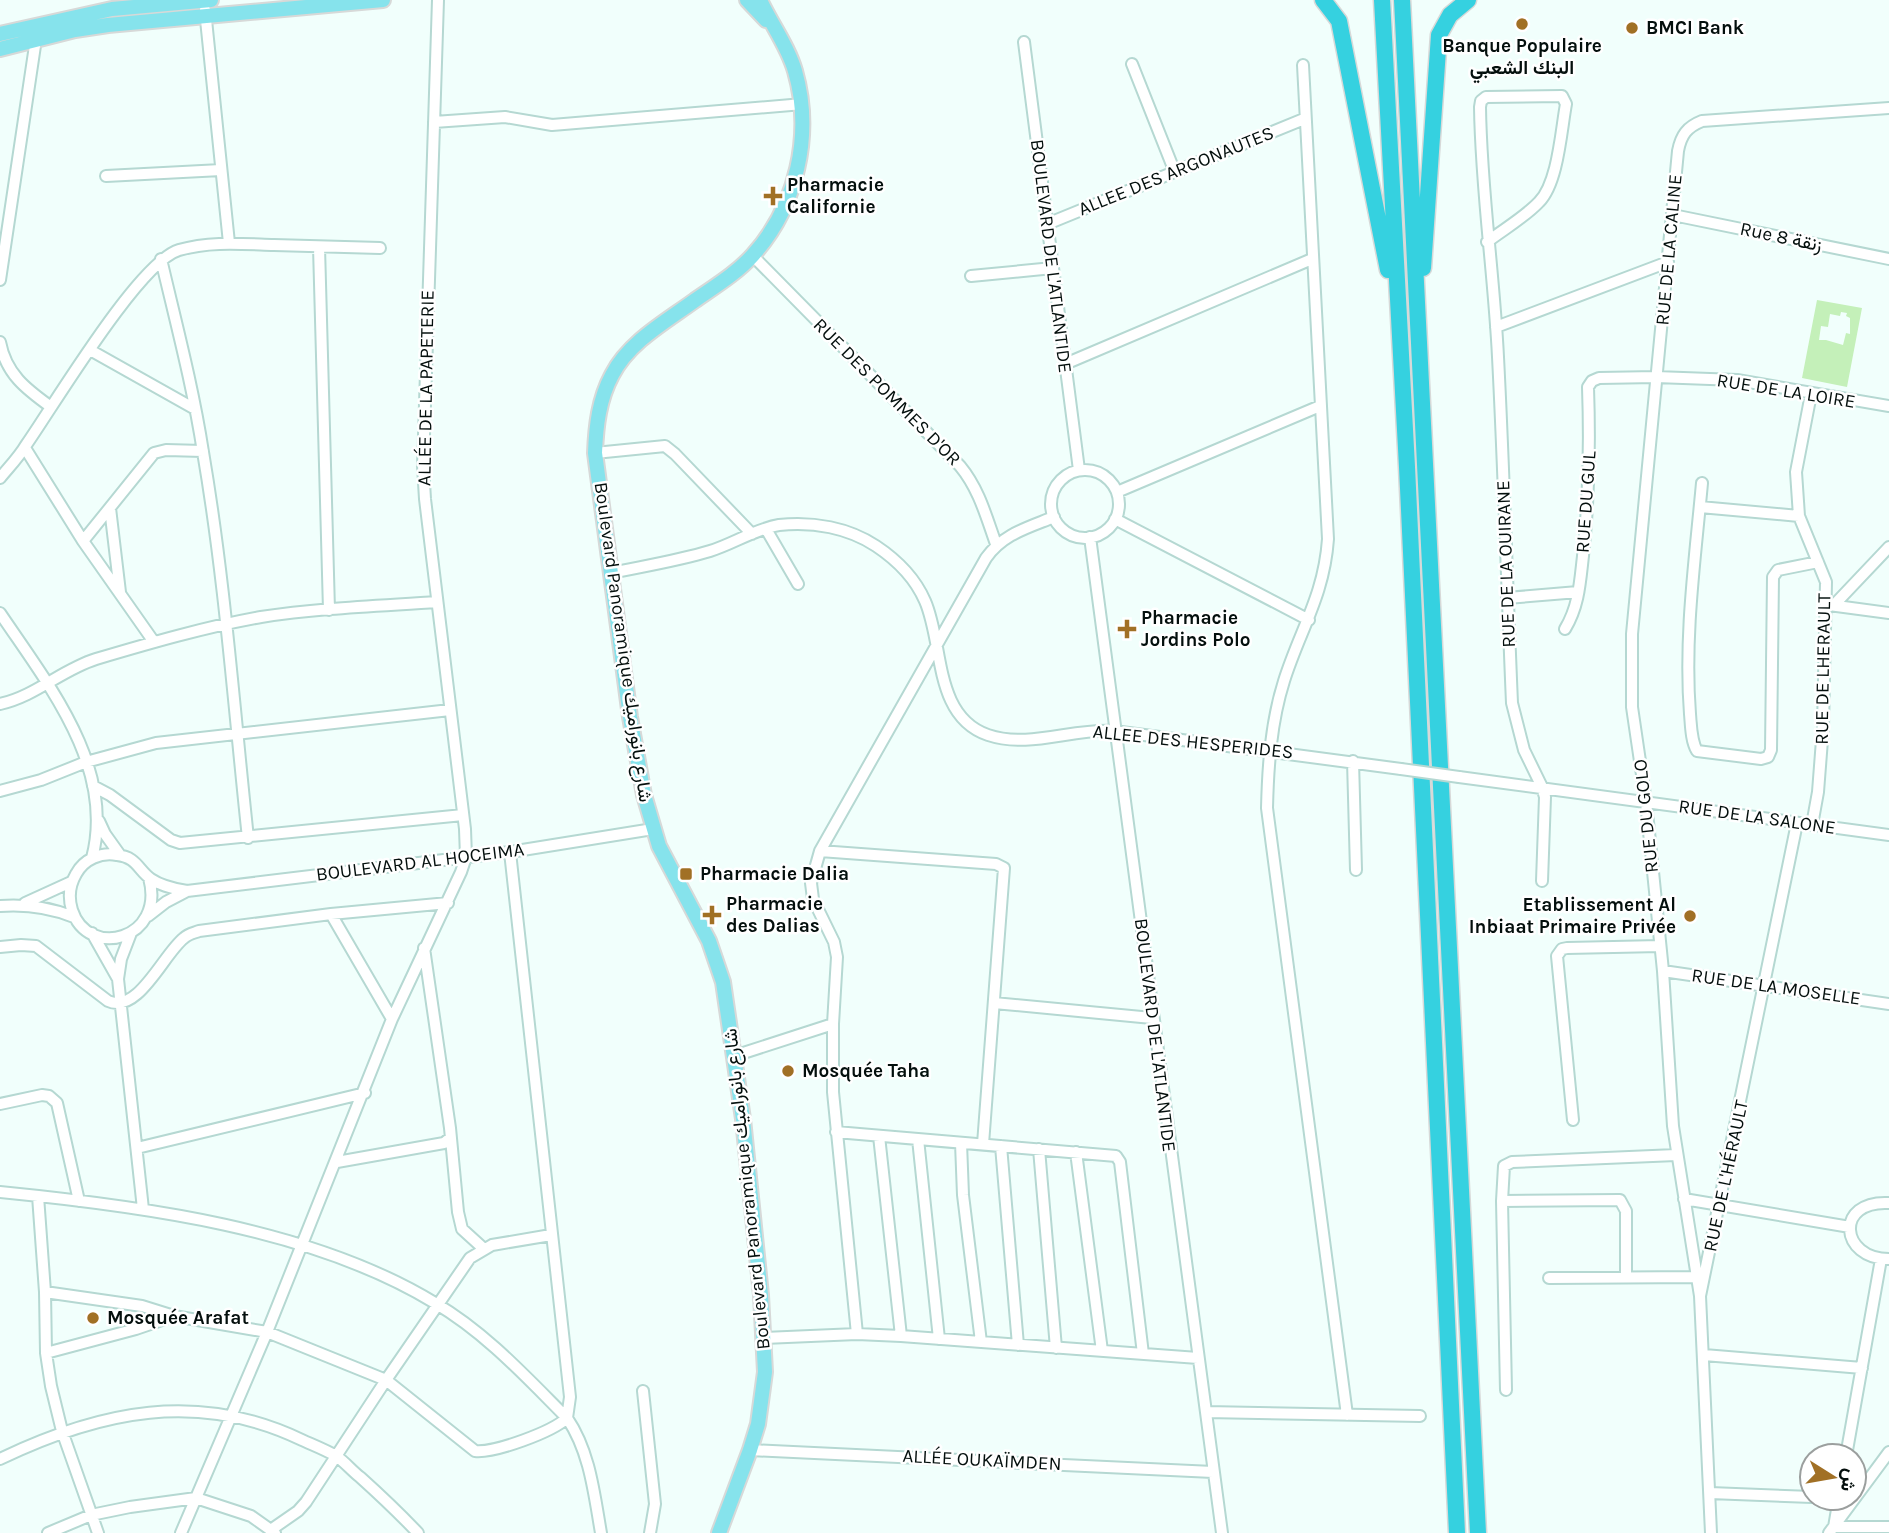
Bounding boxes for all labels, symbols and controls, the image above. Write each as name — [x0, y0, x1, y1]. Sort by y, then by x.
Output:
marker: Banque Populaire البنك الشعبي — [1514, 16, 1530, 32]
place label: BMCI Bank — [1646, 17, 1744, 39]
marker: BMCI Bank — [1624, 20, 1640, 36]
place label: Banque Populaire البنك الشعبي — [1442, 35, 1602, 84]
street label: ALLEE DES ARGONAUTES — [1075, 122, 1277, 220]
street label: BOULEVARD DE L'ATLANTIDE — [1026, 138, 1076, 374]
street label: RUE DE LA CALINE — [1651, 173, 1687, 327]
place label: Pharmacie Californie — [787, 174, 884, 218]
marker: Pharmacie Californie — [765, 188, 781, 204]
street label: Rue 8 زنقة — [1738, 218, 1824, 256]
street label: ALLÉE DE LA PAPETERIE — [412, 290, 439, 486]
street label: RUE DES POMMES D'OR — [809, 314, 965, 470]
street label: RUE DE LA LOIRE — [1715, 369, 1857, 413]
street label: RUE DU GUL — [1571, 450, 1601, 554]
street label: RUE DE LA OUIRANE — [1492, 480, 1520, 648]
street label: Boulevard Panoramique شارع بانوراميك — [589, 481, 656, 804]
street label: RUE DE LHERAULT — [1811, 592, 1835, 745]
place label: Pharmacie Jordins Polo — [1141, 607, 1251, 651]
marker: Pharmacie Jordins Polo — [1119, 621, 1135, 637]
street label: ALLEE DES HESPERIDES — [1092, 721, 1294, 763]
street label: RUE DU GOLO — [1629, 758, 1663, 874]
street label: RUE DE LA SALONE — [1677, 795, 1837, 839]
street label: BOULEVARD AL HOCEIMA — [315, 838, 525, 886]
place label: Pharmacie Dalia — [700, 863, 849, 885]
marker: Pharmacie Dalia — [678, 866, 694, 882]
place label: Pharmacie des Dalias — [726, 893, 823, 937]
place label: Etablissement Al Inbiaat Primaire Privée — [1469, 894, 1676, 938]
marker: Pharmacie des Dalias — [704, 907, 720, 923]
marker: Etablissement Al Inbiaat Primaire Privée — [1682, 908, 1698, 924]
street label: BOULEVARD DE L'ATLANTIDE — [1130, 917, 1180, 1153]
street label: RUE DE LA MOSELLE — [1690, 964, 1862, 1010]
street label: Boulevard Panoramique شارع بانوراميك — [719, 1027, 776, 1351]
place label: Mosquée Taha — [802, 1060, 930, 1082]
marker: Mosquée Taha — [780, 1063, 796, 1079]
street label: RUE DE L'HÉRAULT — [1698, 1098, 1753, 1254]
place label: Mosquée Arafat — [107, 1307, 249, 1329]
marker: Mosquée Arafat — [85, 1310, 101, 1326]
north arrow — [1798, 1442, 1868, 1512]
street label: ALLÉE OUKAÏMDEN — [902, 1444, 1062, 1475]
text: ش — [1836, 1467, 1862, 1494]

